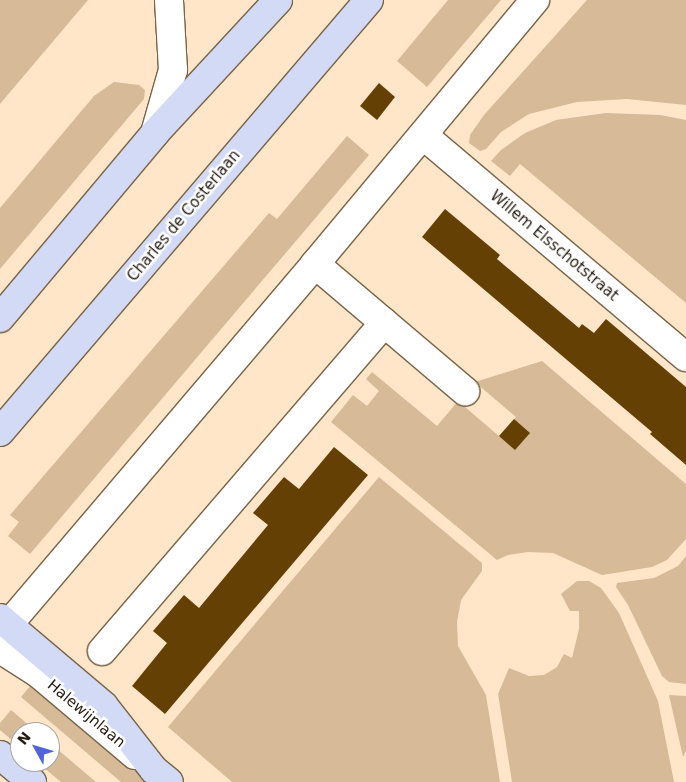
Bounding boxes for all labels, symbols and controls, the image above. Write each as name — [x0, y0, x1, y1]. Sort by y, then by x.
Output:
street label: Charles de Costerlaan — [124, 147, 244, 285]
street label: Willem Elsschotstraat — [486, 187, 622, 305]
street label: Halewijnlaan — [43, 676, 129, 752]
north arrow — [10, 722, 60, 772]
text: N — [14, 729, 34, 748]

